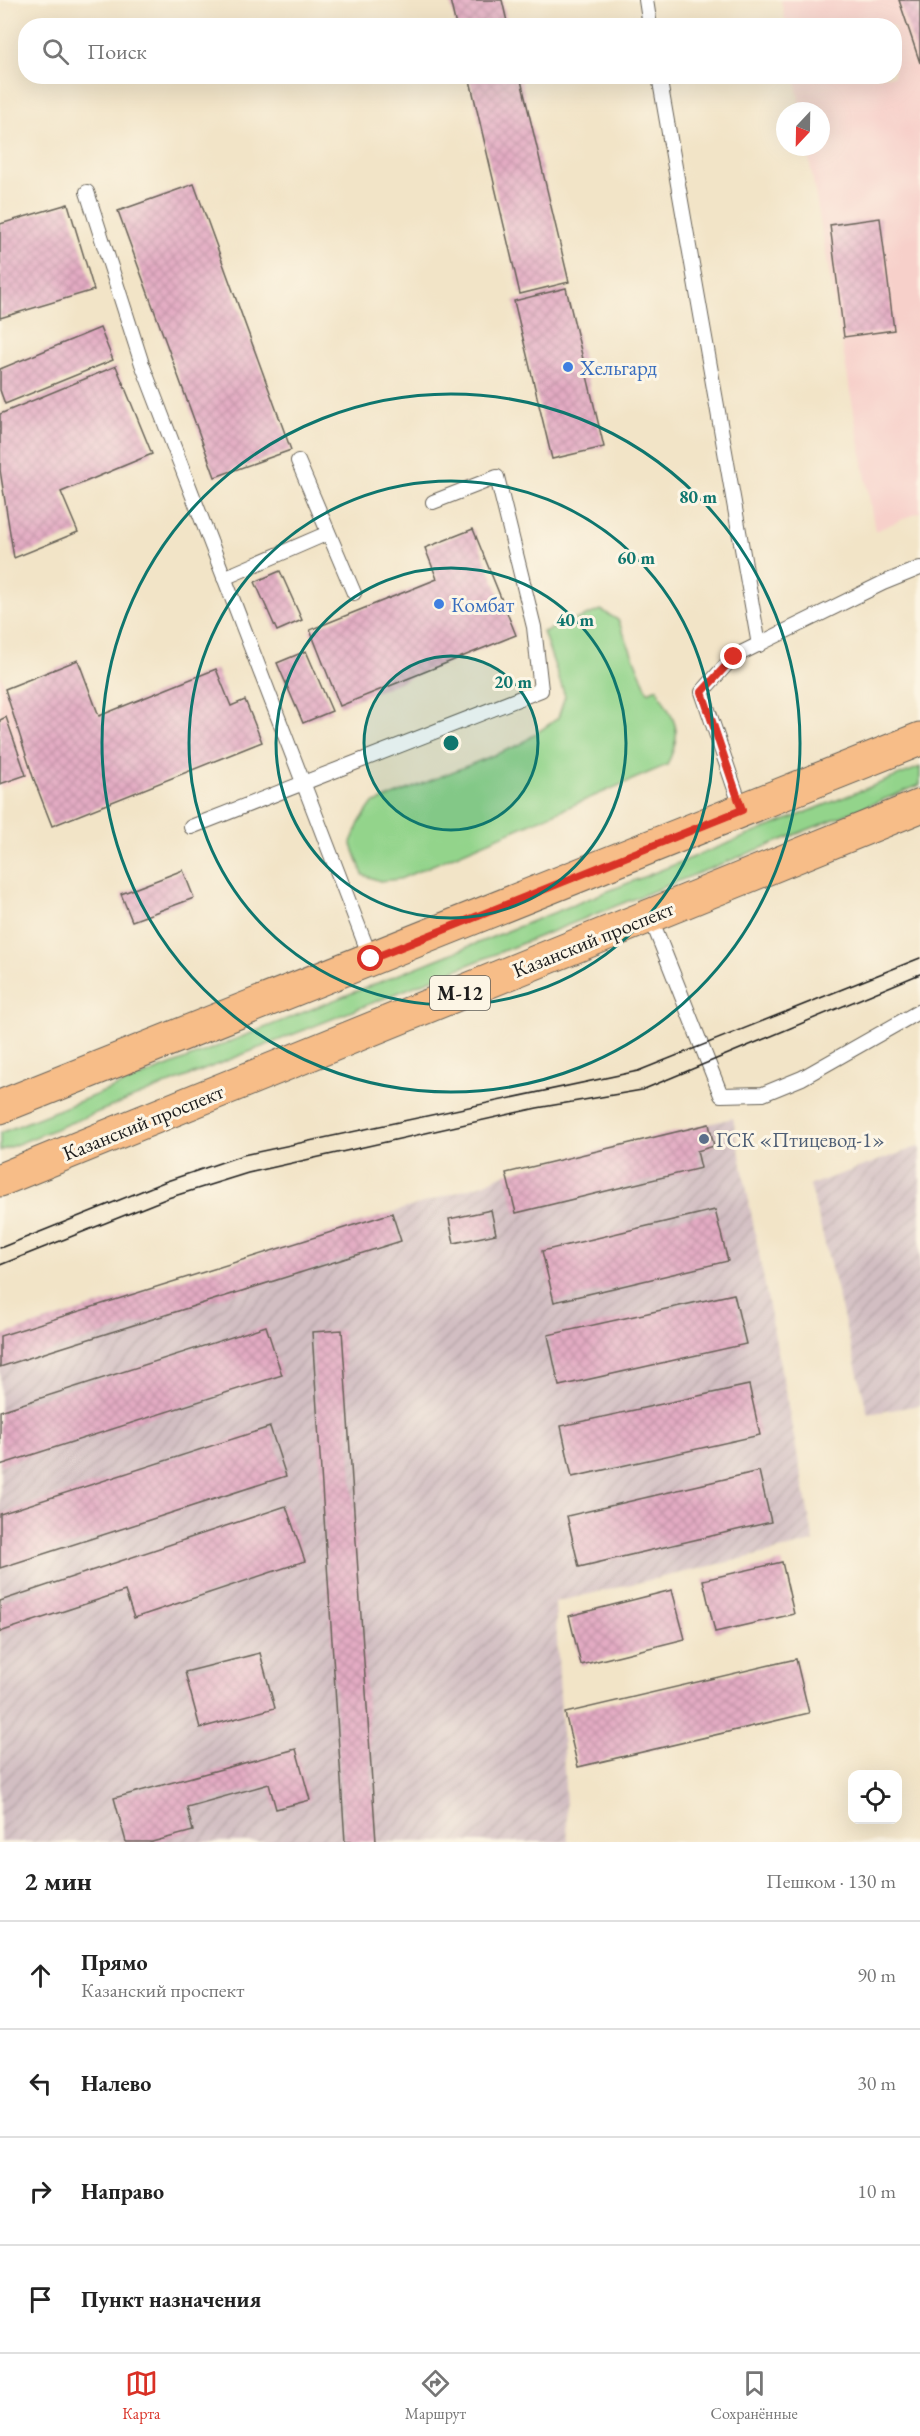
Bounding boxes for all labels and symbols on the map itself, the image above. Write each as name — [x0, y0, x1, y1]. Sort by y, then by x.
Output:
north arrow — [776, 102, 830, 156]
place label: Хельгард — [579, 354, 657, 381]
marker: Хельгард — [561, 360, 575, 374]
text: 80 m — [679, 485, 717, 508]
text: 60 m — [617, 546, 655, 569]
place label: Комбат — [451, 591, 515, 618]
marker: Комбат — [432, 597, 446, 611]
text: 40 m — [556, 608, 594, 631]
route end — [720, 643, 746, 669]
text: 20 m — [494, 670, 532, 693]
centre of rings — [441, 733, 461, 753]
street label: Казанский проспект — [508, 894, 678, 984]
route start — [357, 945, 383, 971]
road number: М-12 — [430, 976, 490, 1010]
street label: Казанский проспект — [58, 1077, 228, 1167]
place label: ГСК «Птицевод-1» — [716, 1126, 885, 1153]
marker: ГСК «Птицевод-1» — [697, 1132, 711, 1146]

